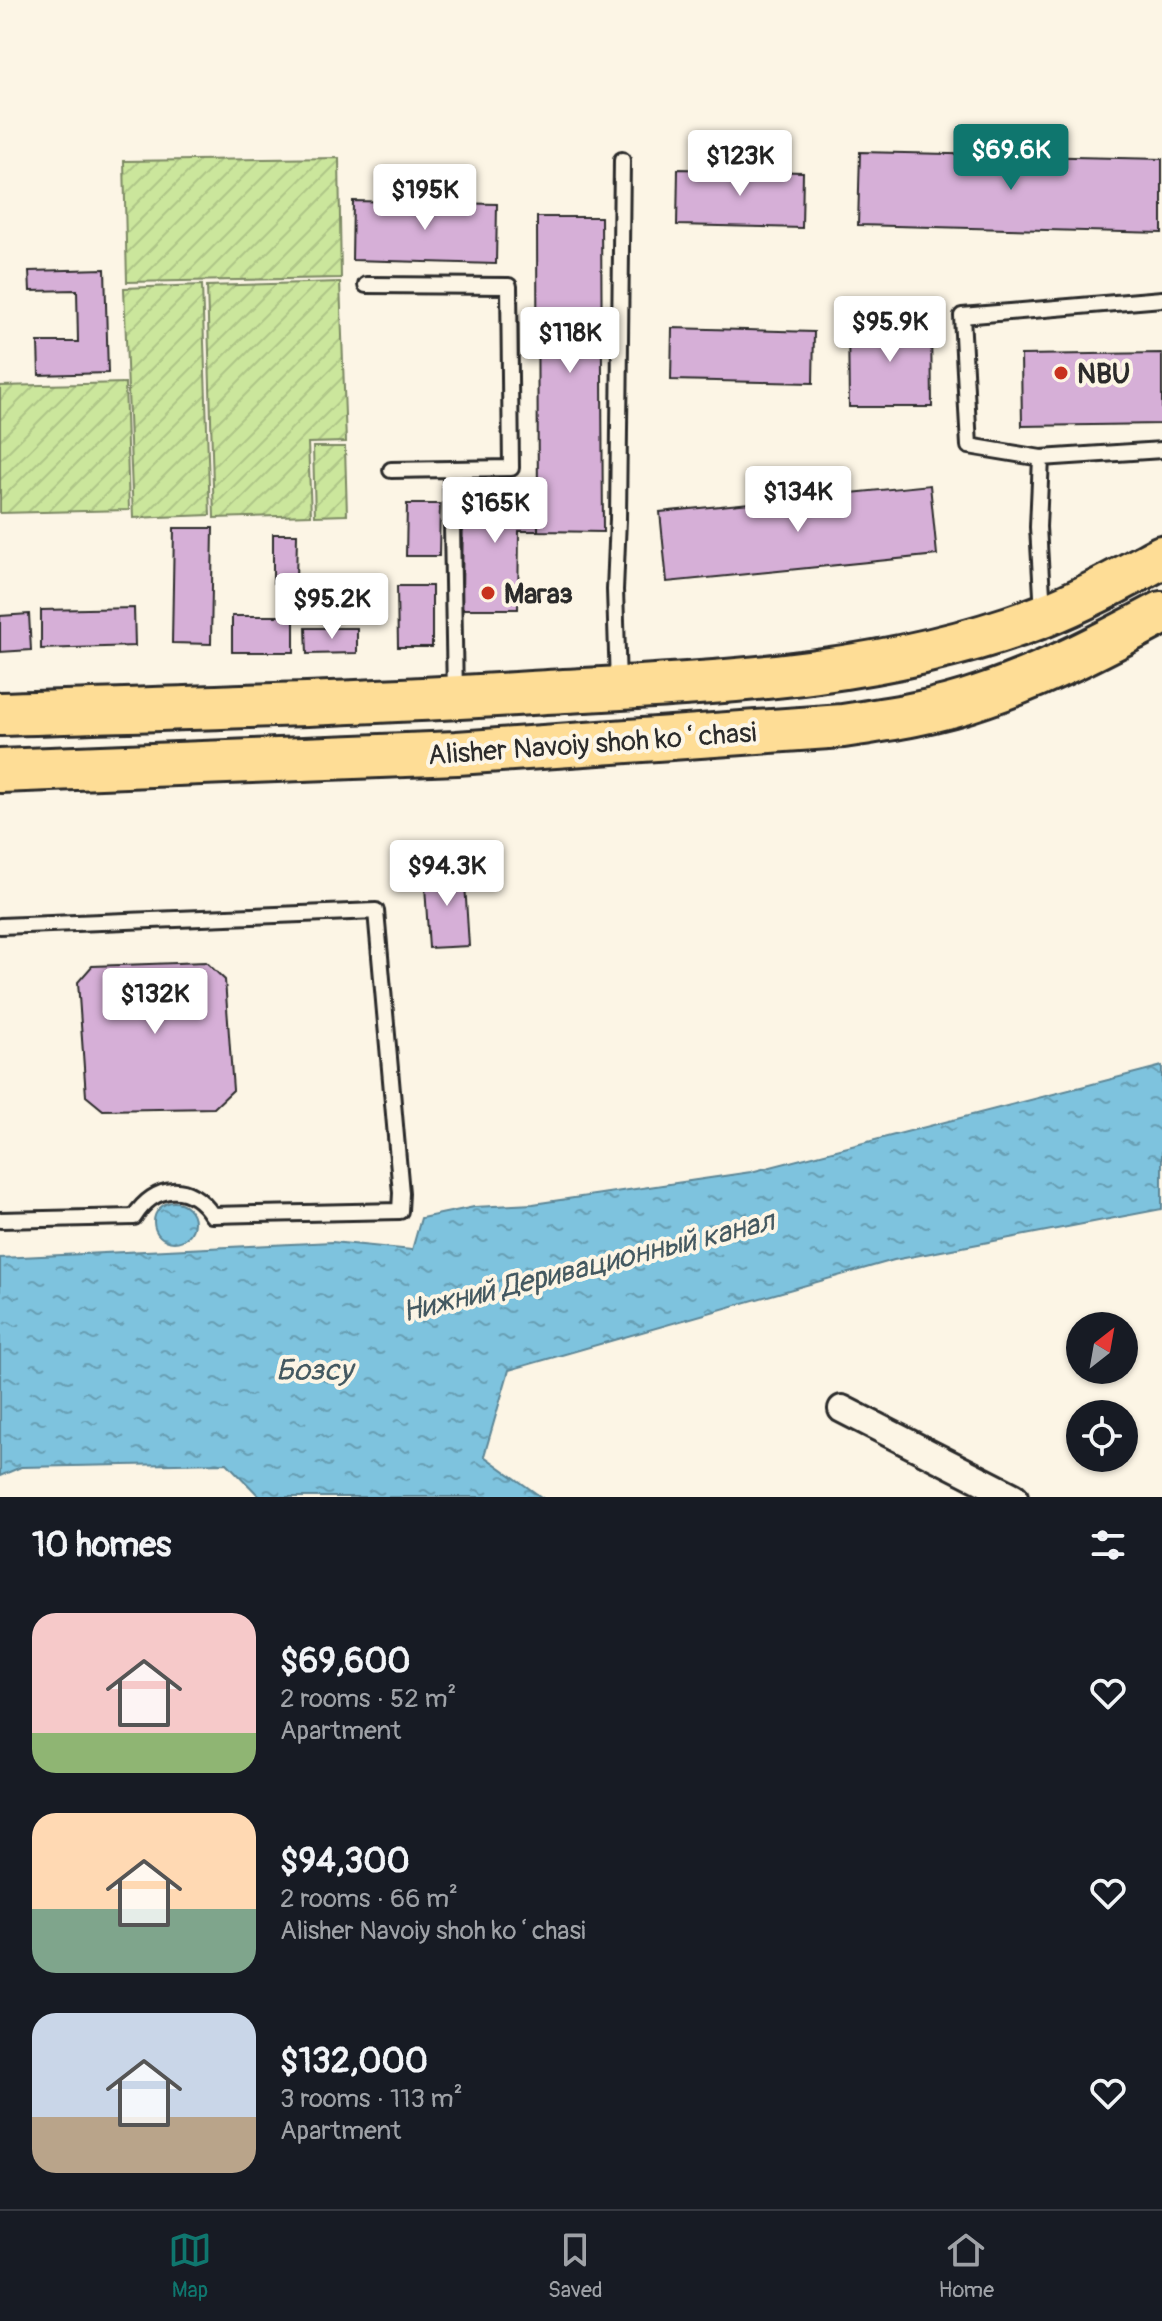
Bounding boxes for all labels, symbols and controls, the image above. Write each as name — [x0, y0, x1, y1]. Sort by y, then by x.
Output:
pin: $69.6K — [946, 124, 1076, 192]
pin: $123K — [684, 130, 796, 198]
text: $69.6K — [971, 134, 1051, 166]
text: $123K — [706, 140, 774, 172]
pin: $195K — [369, 164, 481, 232]
text: $195K — [391, 174, 459, 206]
pin: $95.9K — [825, 296, 955, 364]
text: $95.9K — [852, 306, 928, 338]
pin: $118K — [514, 307, 626, 375]
text: $118K — [538, 317, 602, 349]
place label: NBU — [1077, 357, 1130, 392]
marker: NBU — [1052, 364, 1070, 382]
pin: $134K — [742, 466, 854, 534]
text: $134K — [763, 476, 833, 508]
pin: $165K — [439, 477, 551, 545]
text: $165K — [460, 487, 530, 519]
pin: $95.2K — [267, 573, 397, 641]
place label: Магаз — [504, 577, 573, 612]
text: $95.2K — [293, 583, 371, 615]
marker: Магаз — [479, 584, 497, 602]
street label: Alisher Navoiy shoh koʻchasi — [427, 716, 758, 773]
pin: $94.3K — [382, 840, 512, 908]
text: $94.3K — [408, 850, 486, 882]
pin: $132K — [99, 968, 211, 1036]
text: $132K — [121, 978, 189, 1010]
water label: Нижний Деривационный канал — [398, 1202, 780, 1331]
north arrow — [1066, 1312, 1138, 1384]
map controls — [1066, 1312, 1138, 1472]
water label: Бозсу — [276, 1352, 356, 1389]
button: locate — [1066, 1400, 1138, 1472]
icon: filters — [1086, 1523, 1130, 1567]
text: 10 homes — [32, 1524, 171, 1567]
text: $69,600 — [280, 1640, 411, 1683]
icon: home — [96, 1645, 192, 1741]
icon: heart — [1086, 1671, 1130, 1715]
text: 2 rooms · 52 m² — [280, 1683, 456, 1715]
text: Apartment — [280, 1715, 401, 1747]
text: $94,300 — [280, 1840, 410, 1883]
icon: home — [96, 1845, 192, 1941]
icon: heart — [1086, 1871, 1130, 1915]
text: 2 rooms · 66 m² — [280, 1883, 458, 1915]
text: Alisher Navoiy shoh koʻchasi — [280, 1915, 586, 1947]
text: $132,000 — [280, 2040, 428, 2083]
icon: home — [96, 2045, 192, 2141]
icon: heart — [1086, 2071, 1130, 2115]
text: 3 rooms · 113 m² — [280, 2083, 463, 2115]
text: Apartment — [280, 2115, 401, 2147]
tab: Map — [168, 2228, 212, 2304]
tab: Saved — [548, 2228, 603, 2304]
tab: Home — [939, 2228, 994, 2304]

